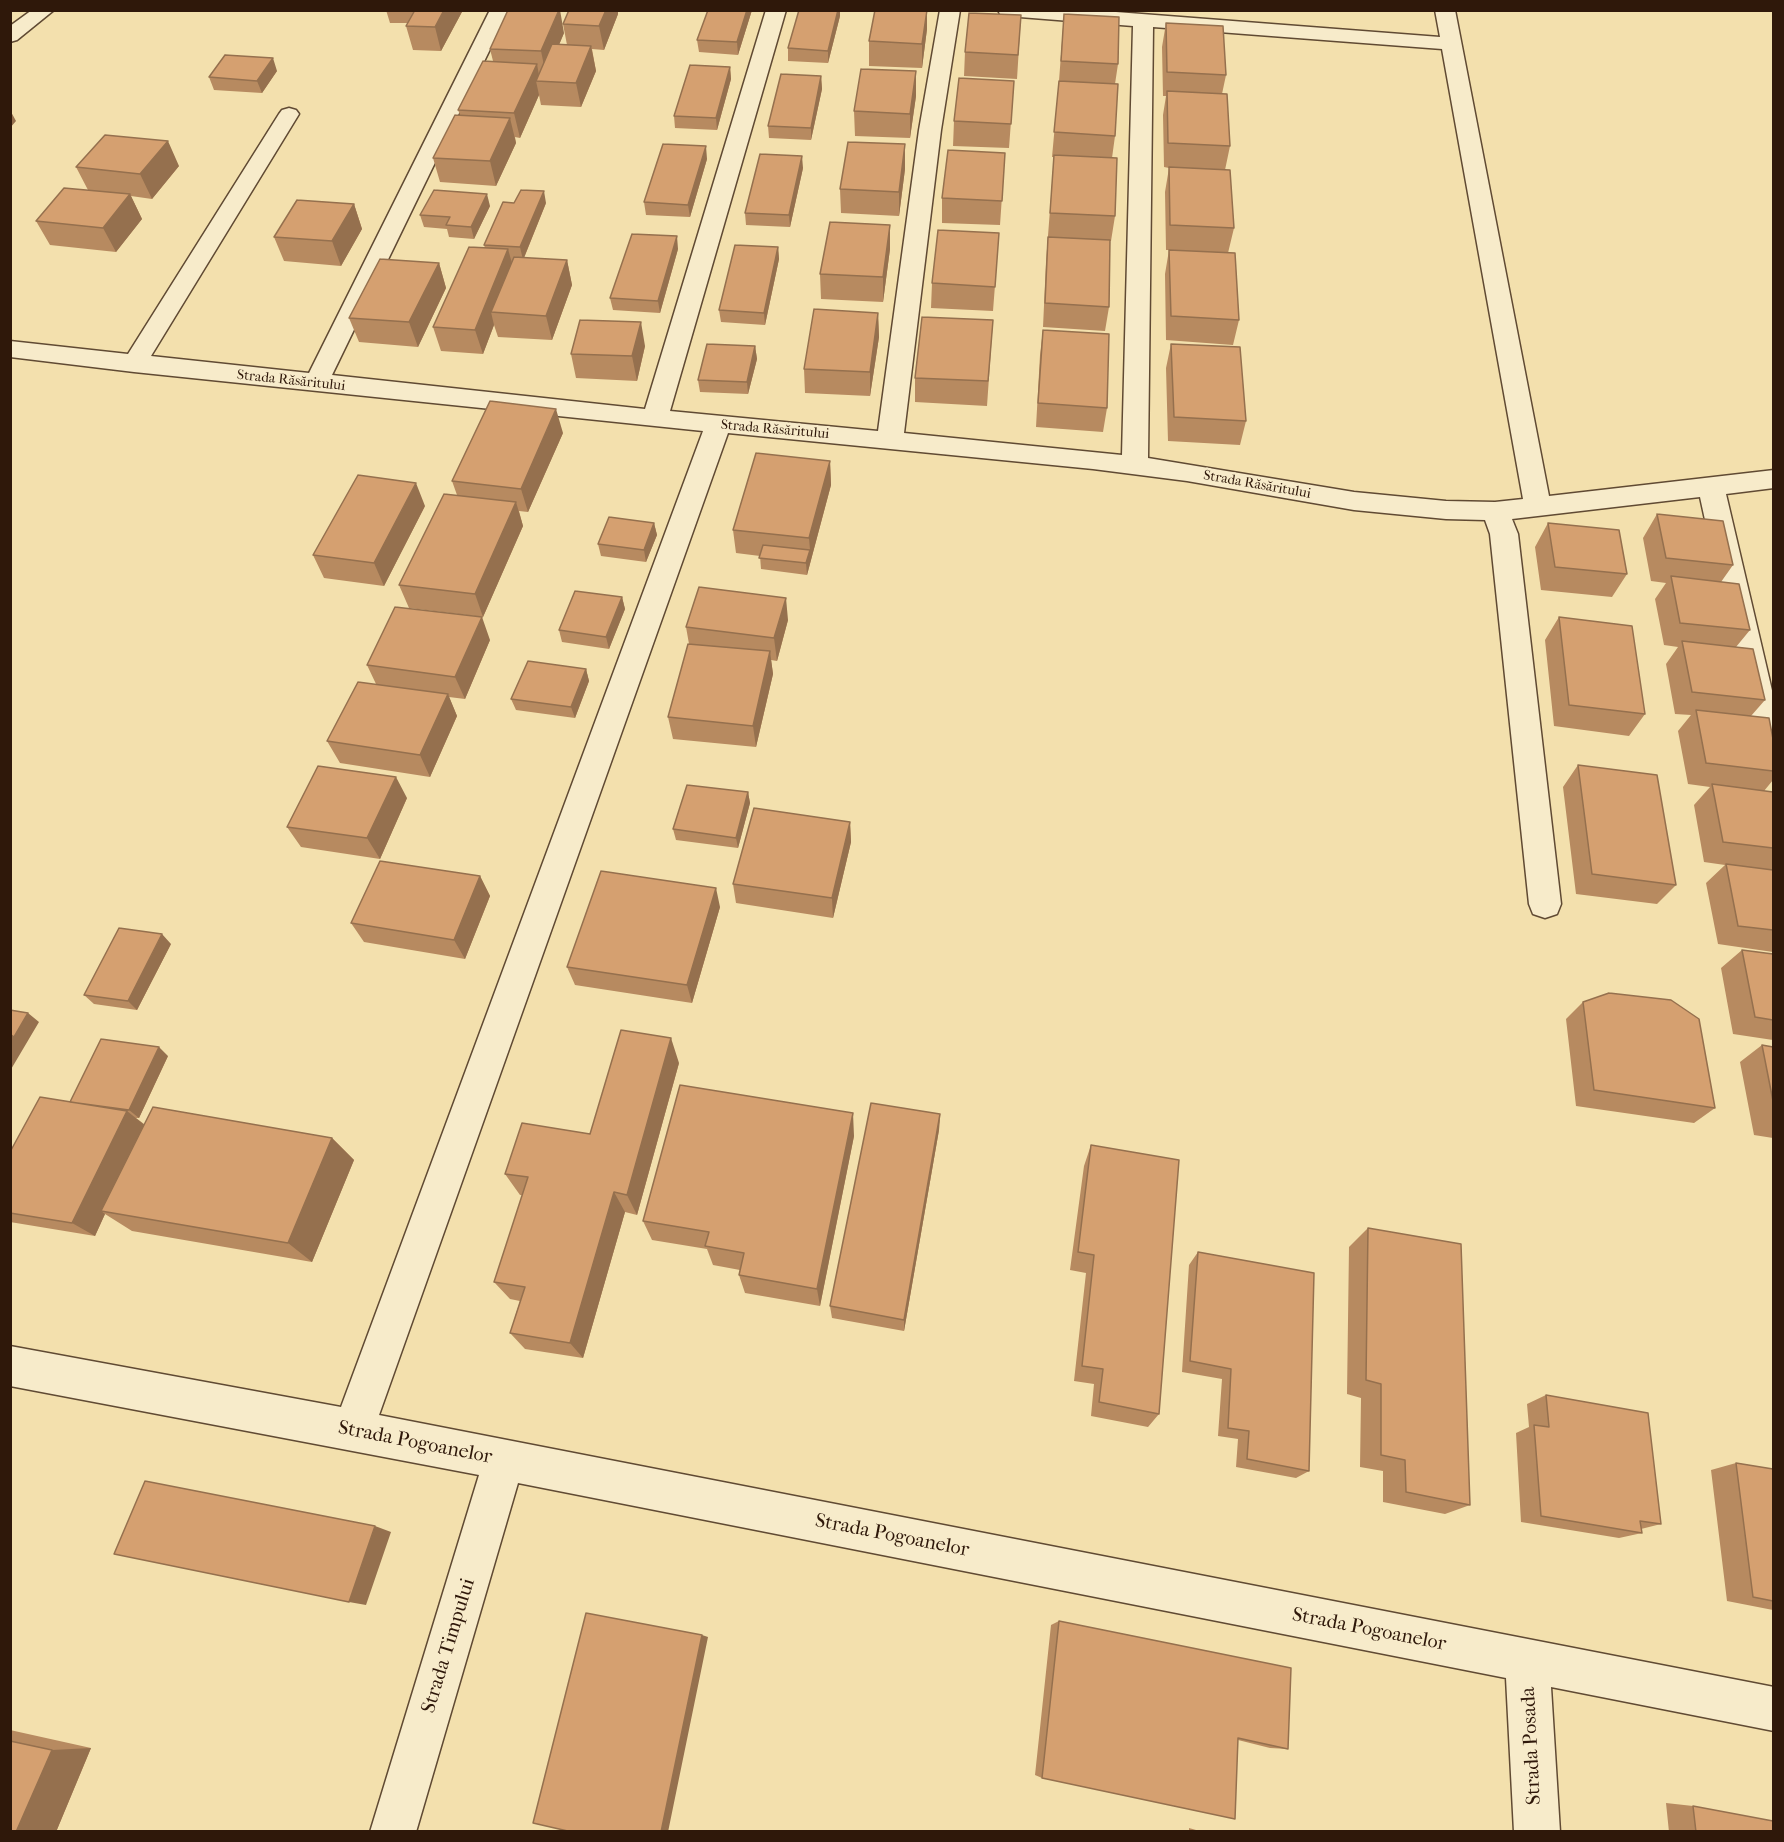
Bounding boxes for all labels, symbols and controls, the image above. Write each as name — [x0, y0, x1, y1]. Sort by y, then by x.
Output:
street label: Strada Răsăritului — [236, 367, 346, 395]
street label: Strada Răsăritului — [720, 417, 830, 443]
street label: Strada Răsăritului — [1202, 467, 1312, 503]
street label: Strada Pogoanelor — [336, 1416, 494, 1470]
street label: Strada Pogoanelor — [813, 1509, 971, 1563]
street label: Strada Timpului — [417, 1576, 481, 1716]
street label: Strada Pogoanelor — [1290, 1603, 1448, 1657]
street label: Strada Posada — [1517, 1686, 1547, 1806]

